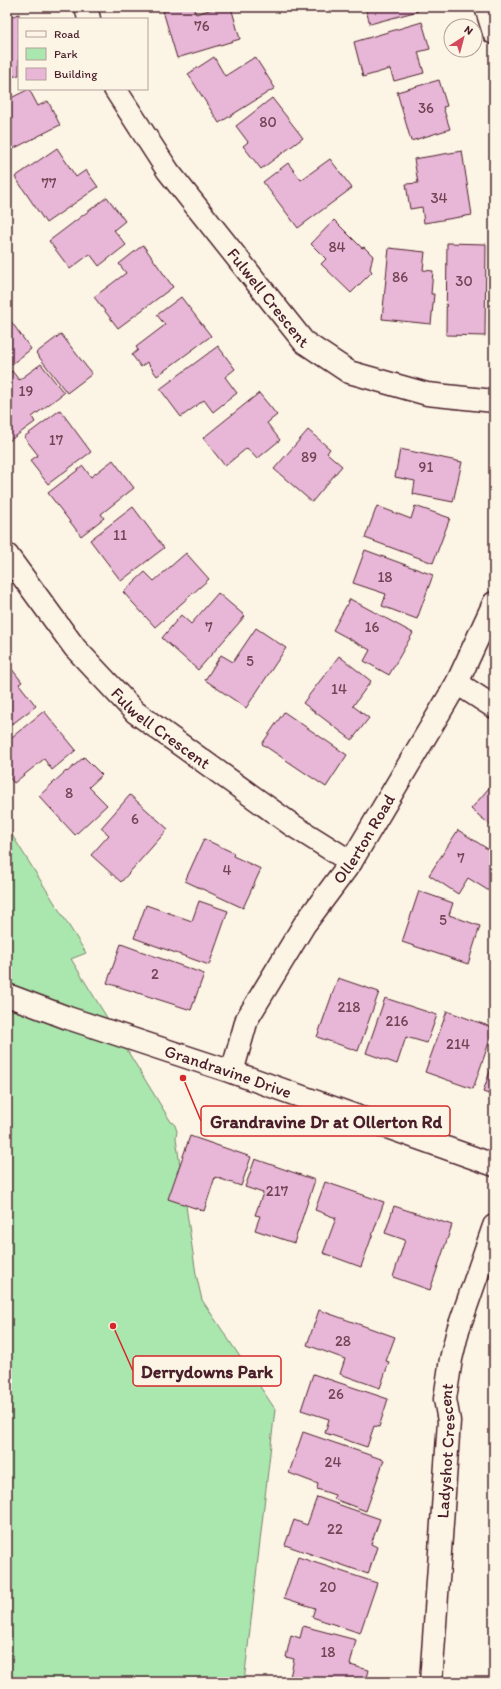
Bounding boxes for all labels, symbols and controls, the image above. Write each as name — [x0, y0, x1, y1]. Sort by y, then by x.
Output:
house number: 76 — [194, 17, 210, 35]
legend — [18, 18, 148, 90]
north arrow — [443, 18, 483, 58]
text: N — [462, 23, 475, 38]
text: Road — [54, 27, 80, 41]
text: Park — [54, 47, 78, 61]
text: Building — [54, 67, 98, 81]
house number: 36 — [418, 99, 434, 117]
house number: 80 — [259, 113, 277, 131]
house number: 77 — [42, 174, 57, 192]
house number: 34 — [430, 189, 448, 207]
house number: 84 — [328, 238, 346, 256]
street label: Fulwell Crescent — [223, 244, 312, 352]
house number: 86 — [392, 268, 408, 286]
house number: 30 — [455, 272, 473, 290]
house number: 19 — [19, 382, 34, 400]
house number: 17 — [49, 431, 64, 449]
house number: 89 — [301, 448, 317, 466]
house number: 91 — [419, 458, 433, 476]
house number: 11 — [113, 526, 127, 544]
house number: 18 — [377, 568, 393, 586]
house number: 7 — [205, 618, 213, 636]
house number: 16 — [365, 618, 380, 636]
house number: 5 — [246, 652, 254, 670]
house number: 14 — [331, 680, 347, 698]
street label: Fulwell Crescent — [107, 683, 214, 773]
house number: 8 — [65, 784, 73, 802]
street label: Ollerton Road — [328, 790, 399, 888]
house number: 6 — [131, 810, 139, 828]
house number: 7 — [457, 849, 465, 867]
house number: 4 — [222, 861, 232, 879]
house number: 5 — [439, 911, 447, 929]
house number: 2 — [151, 965, 159, 983]
house number: 218 — [337, 998, 361, 1016]
house number: 216 — [386, 1012, 408, 1030]
house number: 214 — [446, 1035, 470, 1053]
street label: Grandravine Drive — [162, 1040, 294, 1102]
callout: Grandravine Dr at Ollerton Rd — [201, 1106, 450, 1136]
text: Grandravine Dr at Ollerton Rd — [210, 1111, 442, 1133]
house number: 217 — [266, 1182, 289, 1200]
house number: 28 — [335, 1332, 351, 1350]
callout: Derrydowns Park — [133, 1356, 281, 1386]
text: Derrydowns Park — [141, 1361, 274, 1383]
street label: Ladyshot Crescent — [432, 1382, 459, 1519]
house number: 26 — [328, 1385, 344, 1403]
house number: 24 — [325, 1453, 341, 1471]
house number: 22 — [327, 1520, 343, 1538]
house number: 20 — [319, 1578, 337, 1596]
house number: 18 — [320, 1643, 336, 1661]

